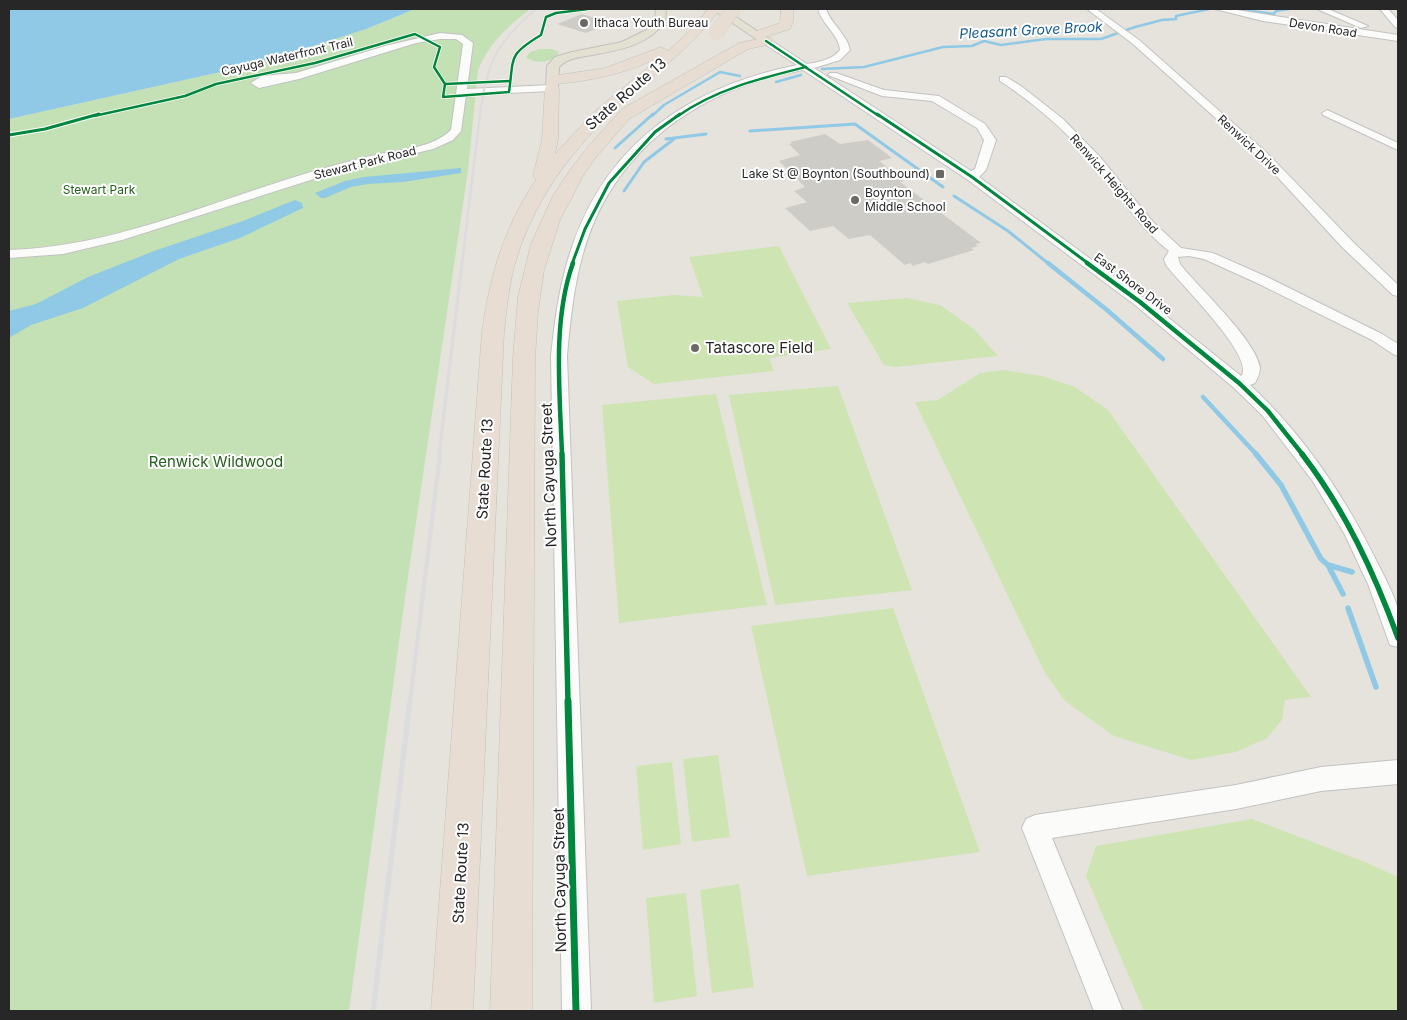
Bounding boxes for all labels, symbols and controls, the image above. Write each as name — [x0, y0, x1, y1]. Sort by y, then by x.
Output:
place label: Ithaca Youth Bureau — [594, 15, 708, 30]
street label: Devon Road — [1288, 15, 1358, 40]
marker: Ithaca Youth Bureau — [578, 17, 590, 29]
water label: Pleasant Grove Brook — [959, 17, 1103, 42]
street label: Cayuga Waterfront Trail — [220, 34, 354, 79]
street label: State Route 13 — [581, 53, 670, 134]
street label: Renwick Drive — [1215, 112, 1284, 178]
street label: Renwick Heights Road — [1067, 131, 1162, 236]
street label: Stewart Park Road — [312, 143, 418, 182]
place label: Lake St @ Boynton (Southbound) — [742, 166, 930, 181]
marker: Lake St @ Boynton (Southbound) — [934, 168, 946, 180]
park label: Stewart Park — [63, 182, 136, 197]
place label: Boynton Middle School — [865, 185, 946, 214]
marker: Boynton Middle School — [849, 194, 861, 206]
street label: East Shore Drive — [1091, 249, 1175, 318]
place label: Tatascore Field — [705, 338, 813, 357]
marker: Tatascore Field — [689, 342, 701, 354]
street label: North Cayuga Street — [536, 402, 561, 548]
street label: State Route 13 — [472, 418, 497, 520]
park label: Renwick Wildwood — [149, 452, 283, 471]
street label: North Cayuga Street — [549, 807, 570, 953]
street label: State Route 13 — [448, 822, 473, 924]

